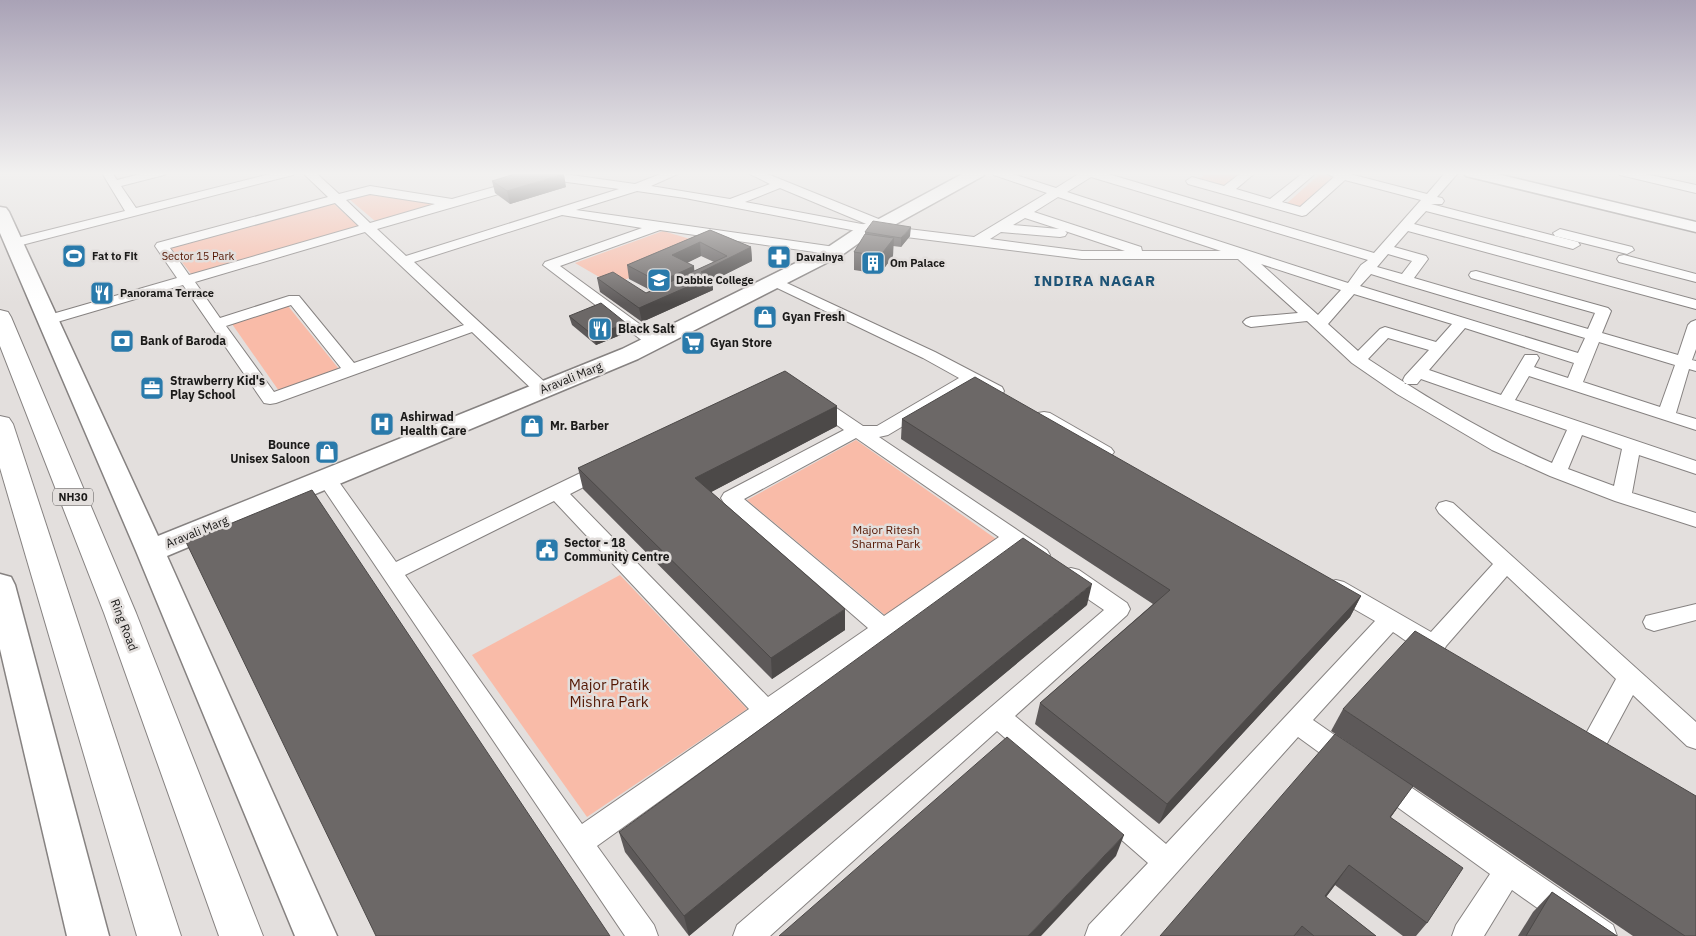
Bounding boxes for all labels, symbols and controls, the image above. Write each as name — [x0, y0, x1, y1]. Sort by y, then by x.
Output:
sports icon: Fat to Fit — [61, 243, 87, 269]
pharmacy icon: Davainya — [766, 244, 792, 270]
place label: Fat to Fit — [92, 249, 138, 263]
park label: Sector 15 Park — [162, 249, 235, 263]
place label: Davainya — [796, 250, 844, 264]
building icon: Om Palace — [860, 250, 886, 276]
place label: Om Palace — [890, 256, 945, 270]
school or university icon: Dabble College — [646, 267, 672, 293]
district label: INDIRA NAGAR — [1034, 271, 1156, 290]
place label: Dabble College — [676, 273, 754, 287]
restaurant icon: Panorama Terrace — [89, 280, 115, 306]
place label: Panorama Terrace — [120, 286, 214, 300]
shop icon: Gyan Fresh — [752, 304, 778, 330]
place label: Gyan Fresh — [782, 309, 845, 324]
restaurant icon: Black Salt — [587, 316, 613, 342]
place label: Black Salt — [618, 321, 675, 336]
bank icon: Bank of Baroda — [109, 328, 135, 354]
supermarket icon: Gyan Store — [680, 330, 706, 356]
place label: Bank of Baroda — [140, 333, 226, 348]
place label: Gyan Store — [710, 335, 772, 350]
street label: Aravali Marg — [537, 358, 605, 397]
place label: Strawberry Kid's Play School — [170, 373, 265, 402]
office icon: Strawberry Kid's Play School — [139, 375, 165, 401]
place label: Ashirwad Health Care — [400, 409, 467, 438]
hospital icon: Ashirwad Health Care — [369, 411, 395, 437]
shop icon: Mr. Barber — [519, 413, 545, 439]
place label: Mr. Barber — [550, 418, 609, 433]
place label: Bounce Unisex Saloon — [230, 437, 310, 466]
shop icon: Bounce Unisex Saloon — [314, 439, 340, 465]
road number: NH30 — [53, 488, 93, 506]
street label: Aravali Marg — [163, 512, 231, 551]
park label: Major Ritesh Sharma Park — [852, 522, 921, 551]
place label: Sector - 18 Community Centre — [564, 535, 670, 564]
public building icon: Sector - 18 Community Centre — [534, 537, 560, 563]
street label: Ring Road — [108, 597, 141, 653]
park label: Major Pratik Mishra Park — [569, 675, 649, 711]

